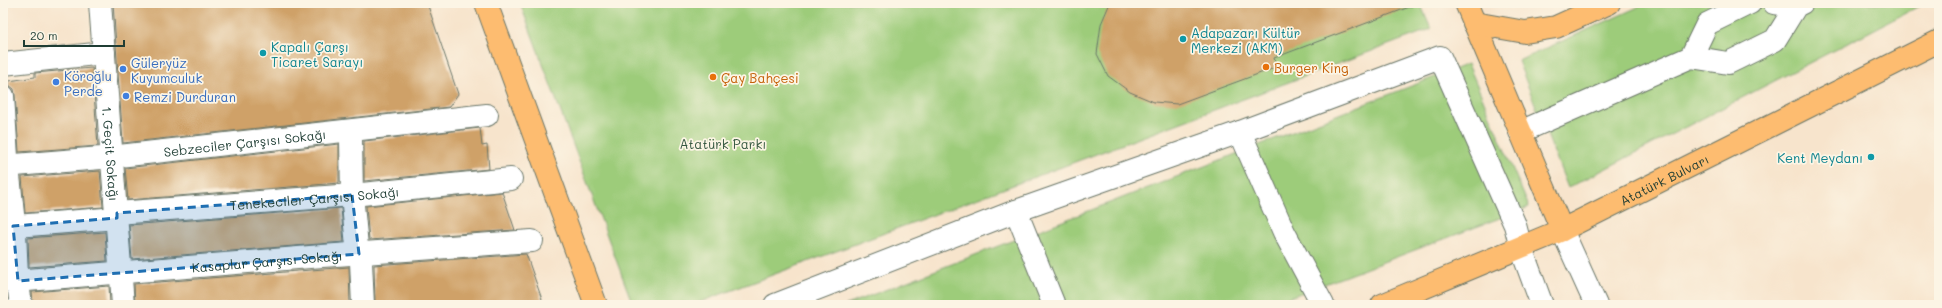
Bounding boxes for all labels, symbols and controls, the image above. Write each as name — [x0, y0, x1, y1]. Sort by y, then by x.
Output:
scale bar — [24, 22, 124, 48]
place label: Adapazarı Kültür Merkezi (AKM) — [1191, 24, 1300, 56]
text: 20 m — [30, 27, 58, 43]
marker: Adapazarı Kültür Merkezi (AKM) — [1178, 34, 1188, 44]
place label: Kapalı Çarşı Ticaret Sarayı — [271, 38, 363, 70]
marker: Kapalı Çarşı Ticaret Sarayı — [258, 48, 268, 58]
place label: Güleryüz Kuyumculuk — [131, 54, 202, 86]
place label: Burger King — [1274, 59, 1349, 76]
marker: Burger King — [1261, 62, 1271, 72]
marker: Güleryüz Kuyumculuk — [118, 64, 128, 74]
place label: Köroğlu Perde — [64, 67, 112, 99]
place label: Çay Bahçesi — [721, 69, 799, 86]
marker: Çay Bahçesi — [708, 72, 718, 82]
marker: Köroğlu Perde — [51, 77, 61, 87]
place label: Remzi Durduran — [134, 88, 236, 105]
marker: Remzi Durduran — [121, 91, 131, 101]
street label: 1. Geçit Sokağı — [99, 106, 124, 201]
street label: Sebzeciler Çarşısı Sokağı — [163, 124, 327, 159]
park label: Atatürk Parkı — [680, 135, 766, 152]
street label: Atatürk Bulvarı — [1617, 149, 1711, 208]
place label: Kent Meydanı — [1777, 149, 1863, 166]
marker: Kent Meydanı — [1866, 152, 1876, 162]
street label: Tenekeciler Çarşısı Sokağı — [229, 182, 400, 213]
street label: Kasaplar Çarşısı Sokağı — [191, 246, 343, 275]

